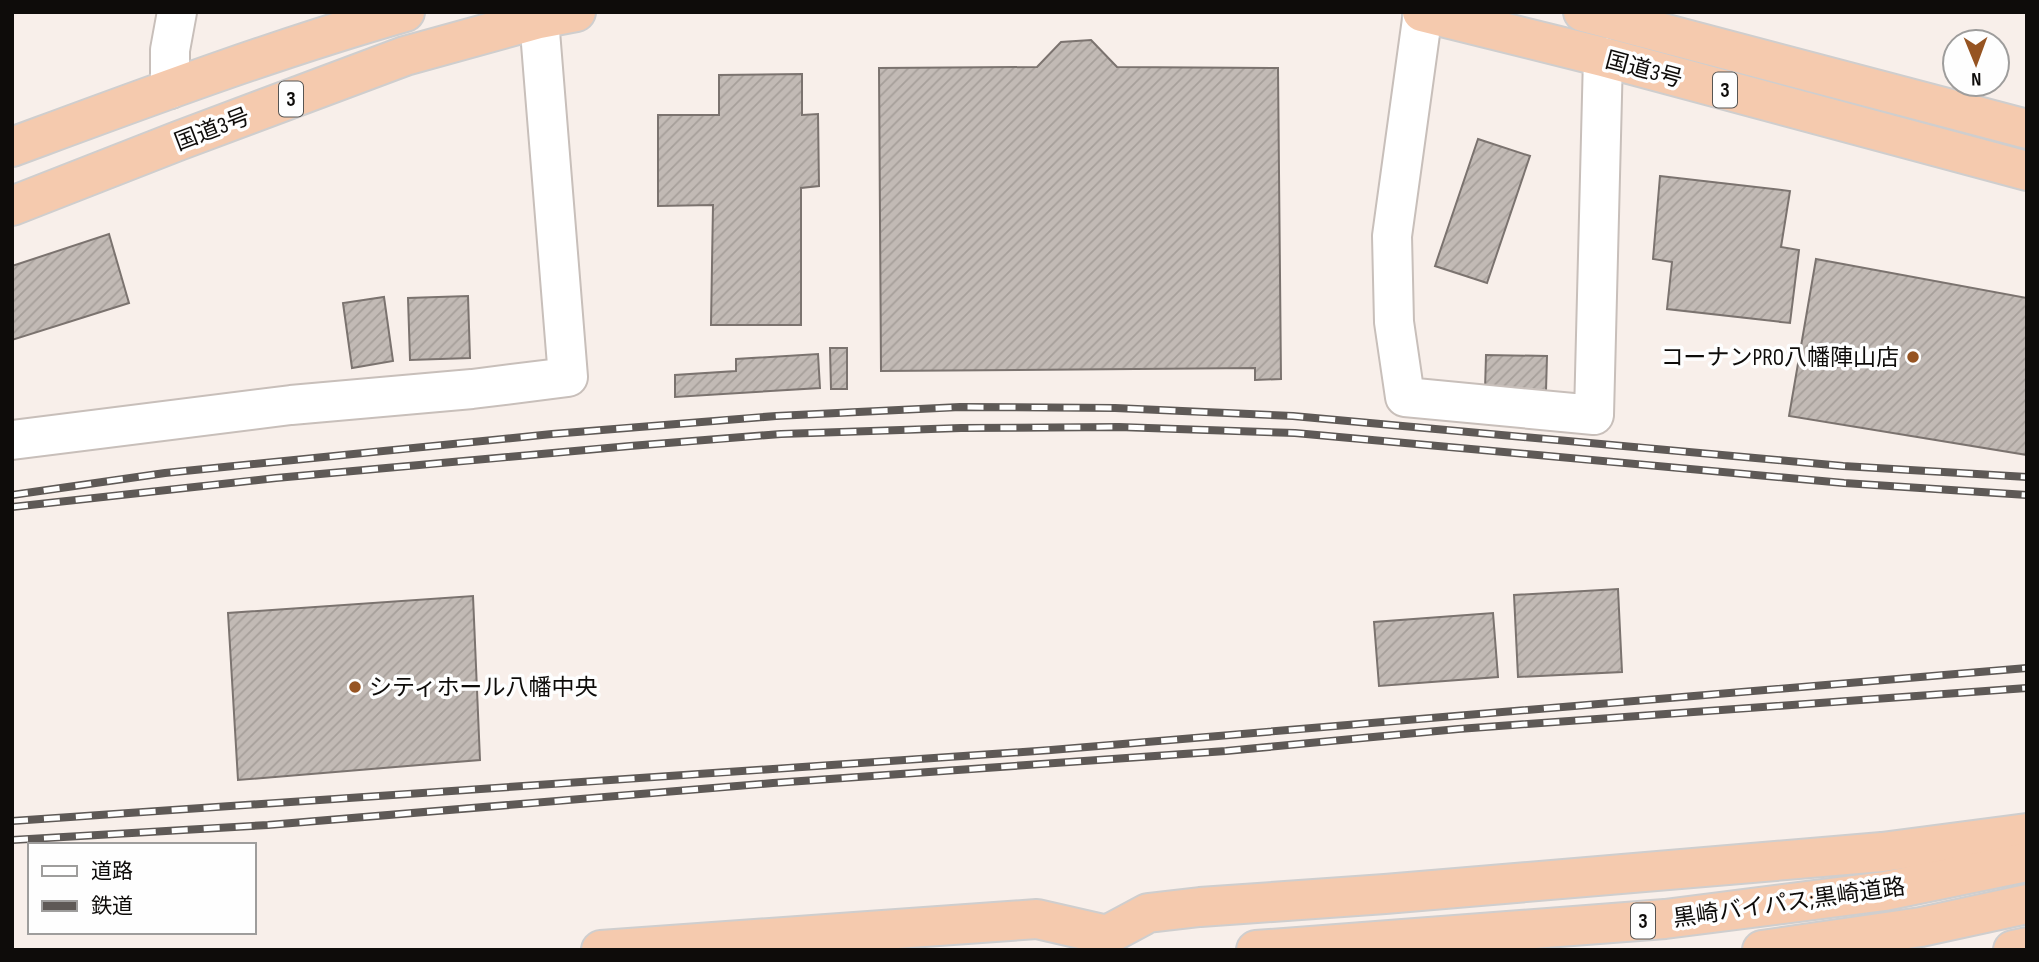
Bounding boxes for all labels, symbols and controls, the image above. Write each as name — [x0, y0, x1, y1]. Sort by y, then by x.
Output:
north arrow — [1941, 28, 2011, 98]
street label: 国道3号 — [1602, 46, 1685, 94]
text: N — [1971, 67, 1982, 90]
road number: 3 — [1713, 72, 1737, 108]
road number: 3 — [279, 82, 303, 116]
street label: 国道3号 — [171, 103, 254, 157]
place label: コーナンPRO八幡陣山店 — [1660, 344, 1899, 372]
marker: コーナンPRO八幡陣山店 — [1905, 349, 1921, 365]
place label: シティホール八幡中央 — [369, 674, 598, 702]
marker: シティホール八幡中央 — [347, 679, 363, 695]
legend — [28, 843, 256, 934]
text: 道路 — [91, 859, 133, 884]
street label: 黒崎バイパス;黒崎道路 — [1671, 873, 1907, 933]
text: 鉄道 — [91, 894, 133, 919]
road number: 3 — [1631, 904, 1655, 939]

